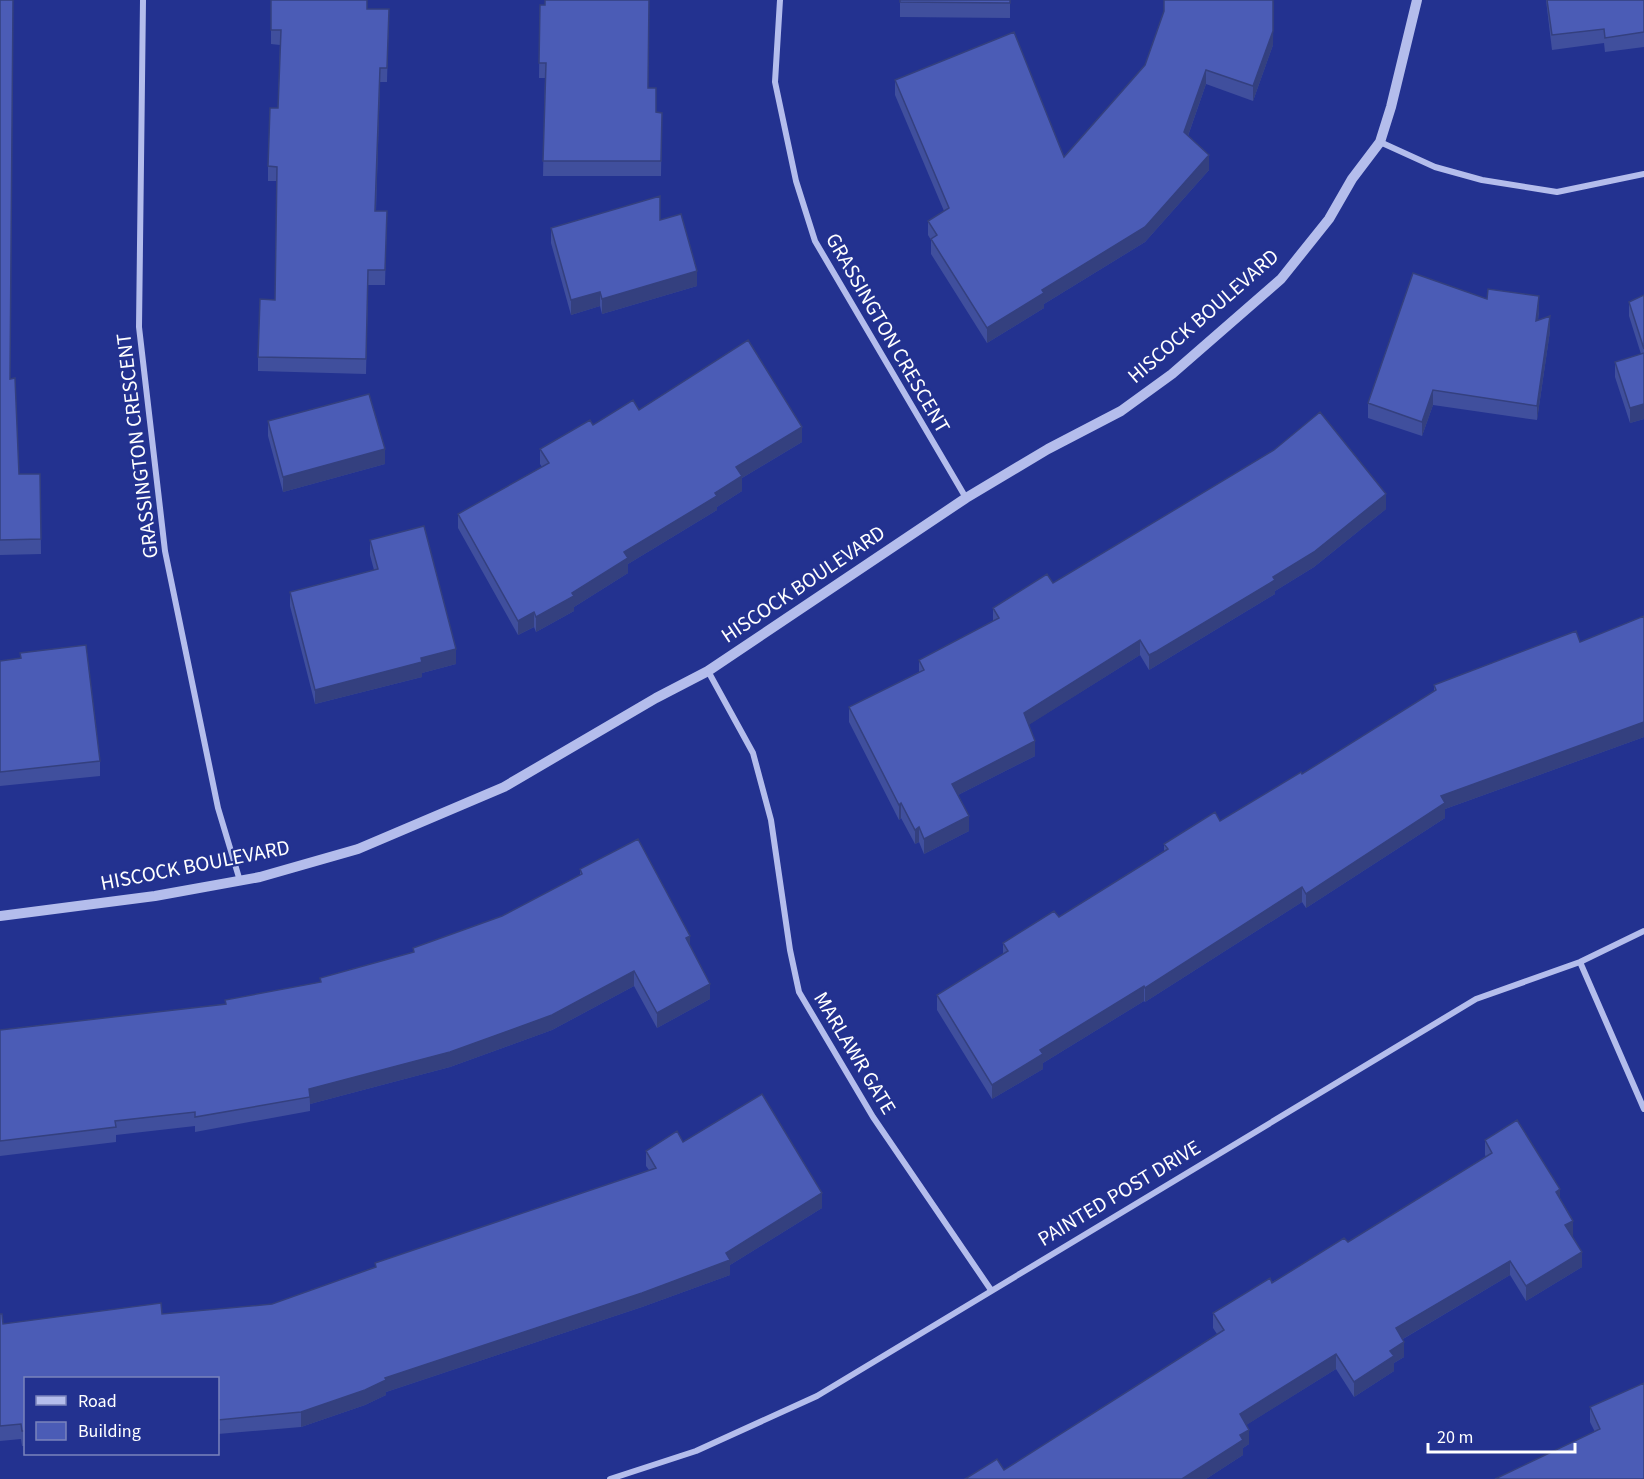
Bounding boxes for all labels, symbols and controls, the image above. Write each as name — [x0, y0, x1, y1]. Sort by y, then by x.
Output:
street label: GRASSINGTON CRESCENT — [818, 227, 958, 439]
street label: HISCOCK BOULEVARD — [1121, 242, 1285, 390]
street label: GRASSINGTON CRESCENT — [108, 332, 166, 560]
street label: HISCOCK BOULEVARD — [715, 518, 891, 650]
street label: HISCOCK BOULEVARD — [98, 832, 292, 898]
street label: MARLAWR GATE — [807, 986, 903, 1120]
street label: PAINTED POST DRIVE — [1032, 1132, 1206, 1254]
legend — [24, 1377, 219, 1455]
text: Road — [78, 1389, 117, 1414]
scale bar — [1428, 1416, 1575, 1454]
text: Building — [78, 1419, 141, 1444]
text: 20 m — [1437, 1425, 1473, 1450]

